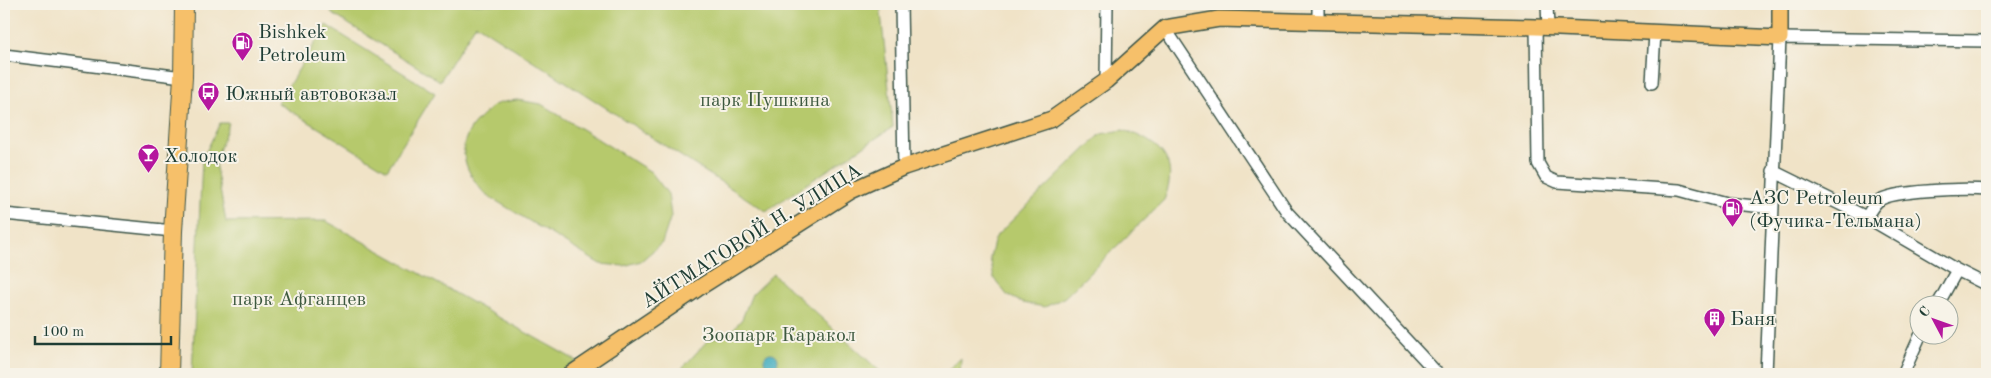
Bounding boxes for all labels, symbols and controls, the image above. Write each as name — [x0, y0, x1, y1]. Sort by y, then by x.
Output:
place label: Bishkek Petroleum — [258, 23, 346, 66]
fuel station icon: Bishkek Petroleum — [230, 30, 254, 61]
bus stop icon: Южный автовокзал — [197, 81, 221, 112]
place label: Южный автовокзал — [225, 85, 397, 105]
park label: парк Пушкина — [700, 91, 830, 111]
bar icon: Холодок — [136, 143, 160, 174]
place label: Холодок — [164, 147, 238, 167]
street label: АЙТМАТОВОЙ Н. УЛИЦА — [637, 158, 866, 313]
place label: АЗС Petroleum (Фучика-Тельмана) — [1749, 189, 1922, 232]
fuel station icon: АЗС Petroleum (Фучика-Тельмана) — [1721, 196, 1745, 227]
park label: парк Афганцев — [232, 290, 366, 310]
north arrow — [1908, 296, 1958, 346]
text: С — [1917, 304, 1933, 320]
building icon: Баня — [1702, 306, 1726, 337]
place label: Баня — [1730, 310, 1775, 330]
scale bar — [35, 313, 171, 345]
text: 100 m — [42, 325, 84, 340]
park label: Зоопарк Каракол — [702, 326, 856, 346]

